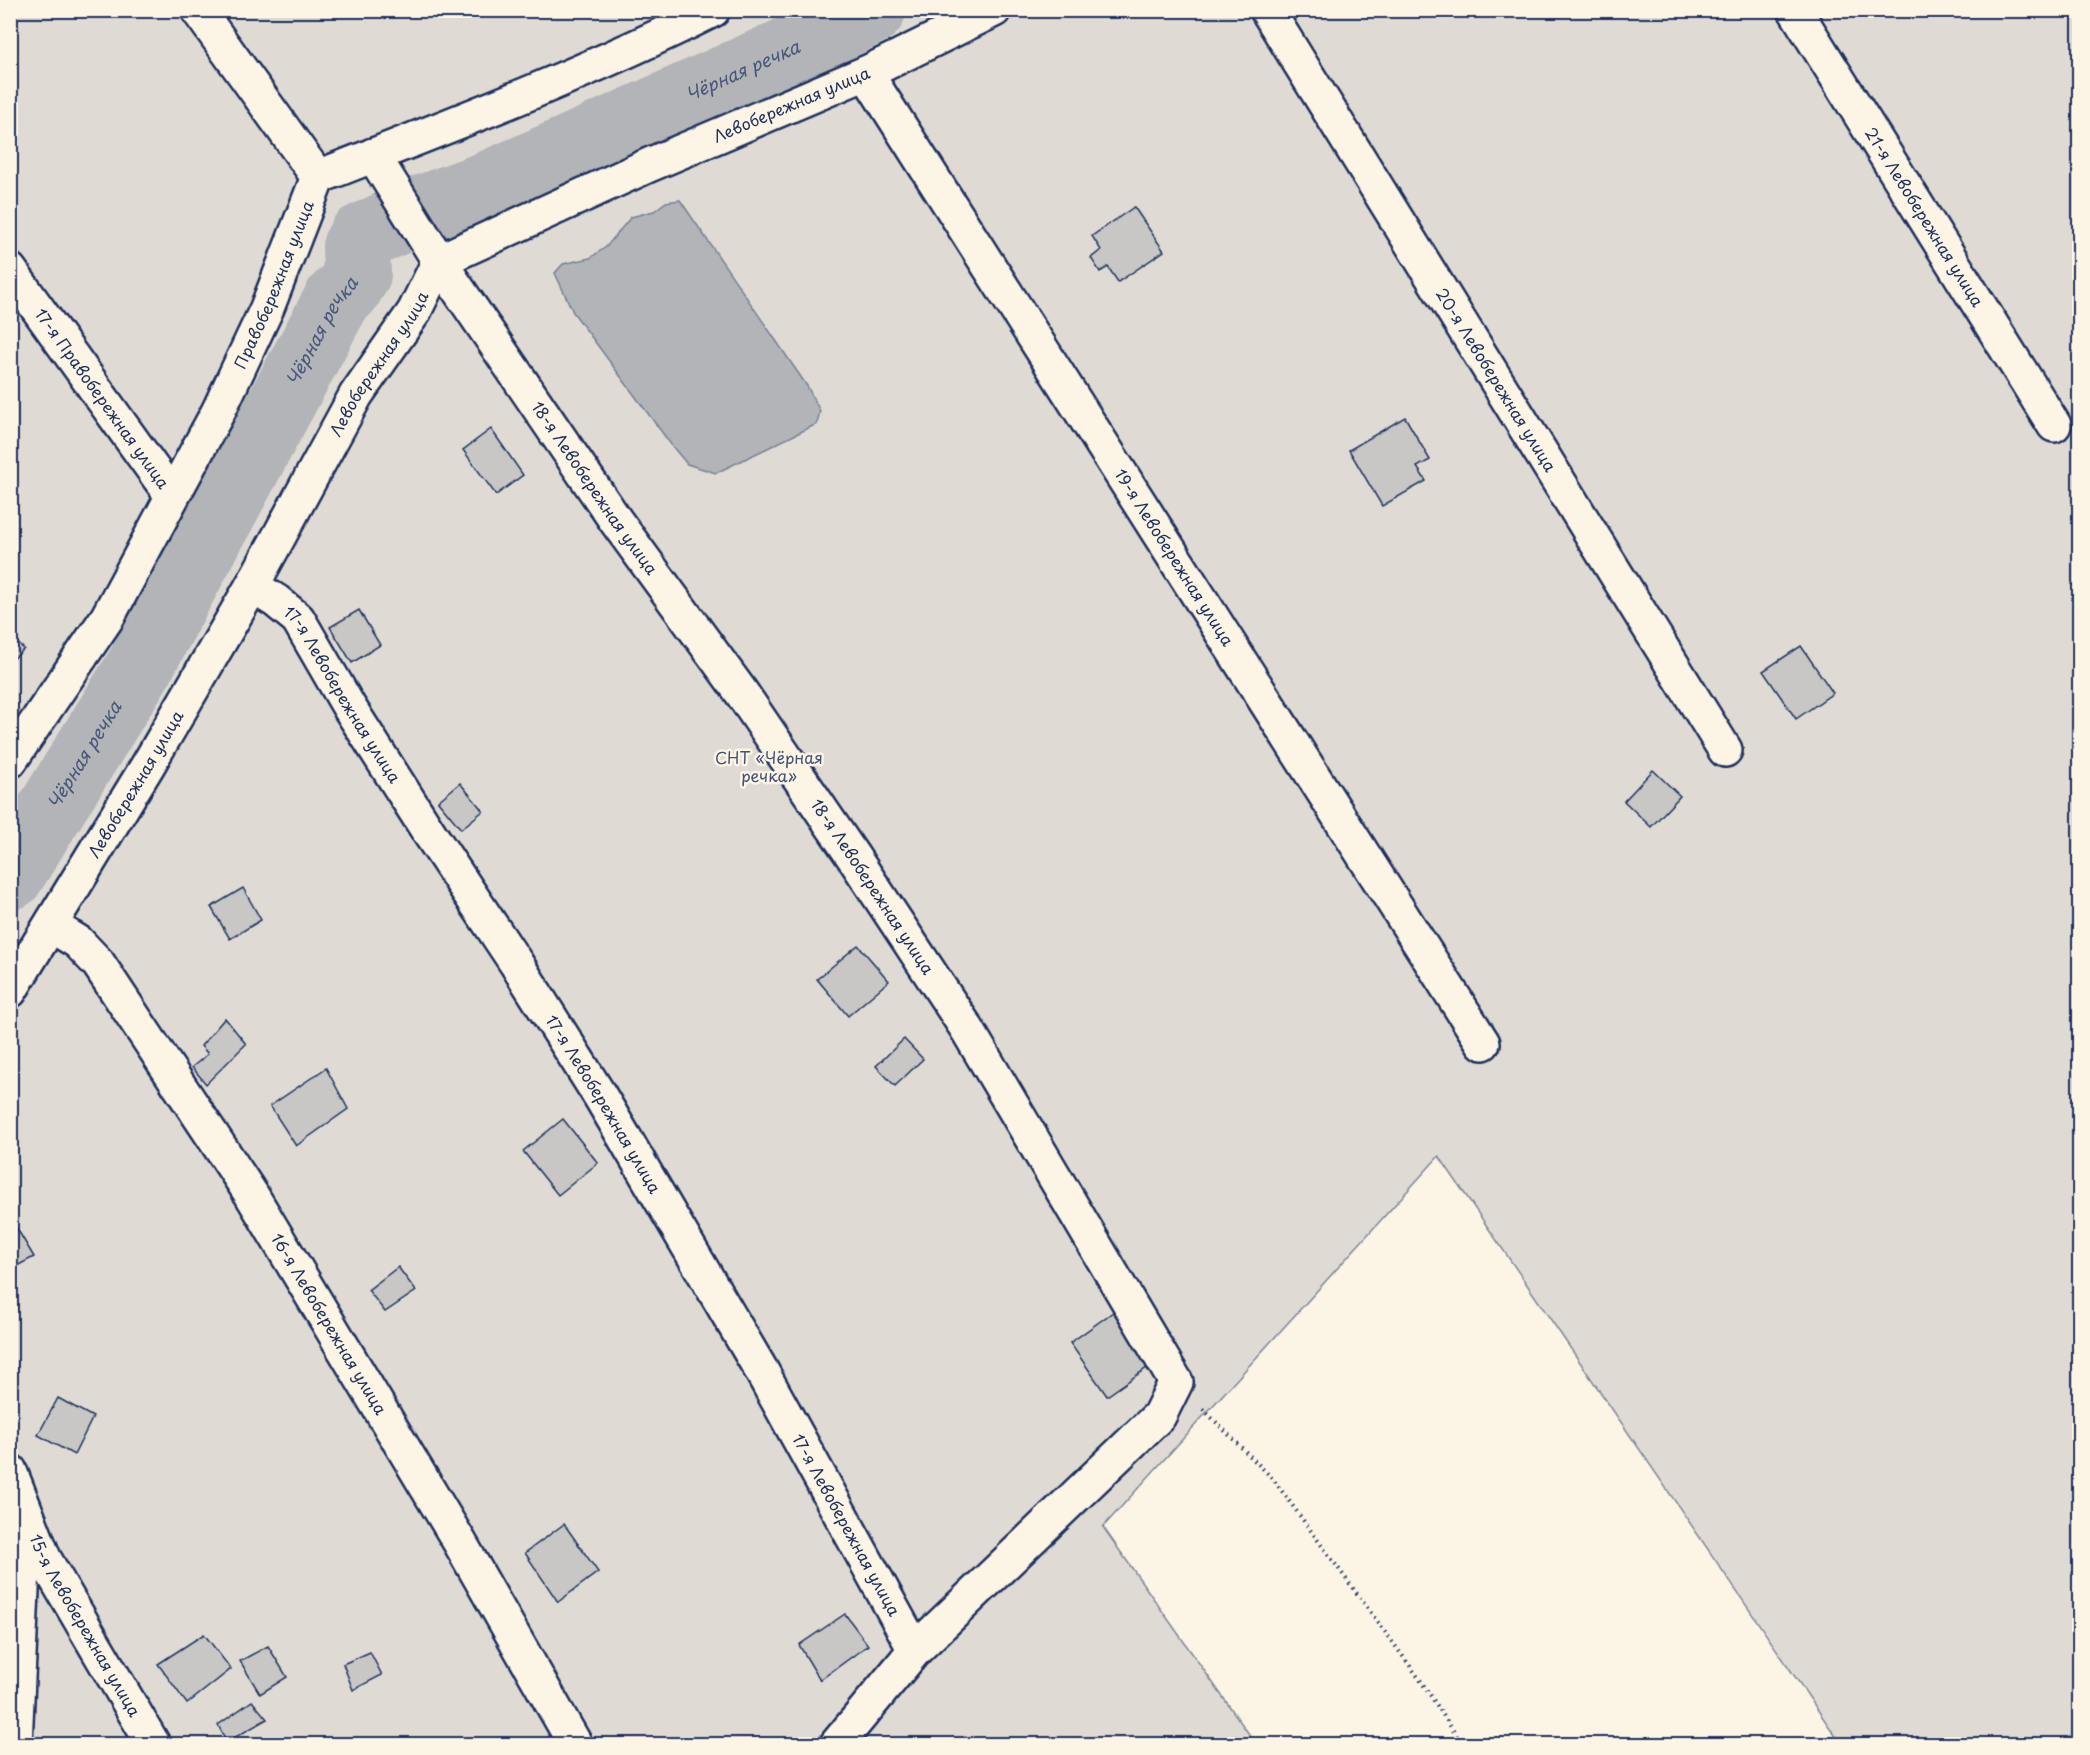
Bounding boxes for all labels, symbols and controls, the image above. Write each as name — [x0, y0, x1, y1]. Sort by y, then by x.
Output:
water label: Чёрная речка — [681, 32, 804, 107]
street label: Левобережная улица — [709, 60, 873, 148]
street label: 21-я Левобережная улица — [1860, 122, 1990, 311]
street label: Правобережная улица — [227, 197, 319, 372]
water label: Чёрная речка — [278, 271, 364, 390]
street label: 20-я Левобережная улица — [1431, 283, 1563, 476]
street label: Левобережная улица — [323, 287, 433, 440]
street label: 17-я Правобережная улица — [30, 303, 176, 493]
street label: 18-я Левобережная улица — [527, 396, 664, 579]
street label: 19-я Левобережная улица — [1110, 463, 1240, 650]
street label: 17-я Левобережная улица — [279, 599, 407, 787]
water label: Чёрная речка — [40, 695, 128, 814]
street label: Левобережная улица — [81, 705, 188, 862]
park label: СНТ «Чёрная речка» — [715, 745, 823, 787]
street label: 18-я Левобережная улица — [806, 793, 941, 979]
street label: 17-я Левобережная улица — [541, 1010, 668, 1197]
street label: 16-я Левобережная улица — [266, 1228, 393, 1419]
street label: 17-я Левобережная улица — [787, 1429, 907, 1620]
street label: 15-я Левобережная улица — [25, 1530, 147, 1721]

